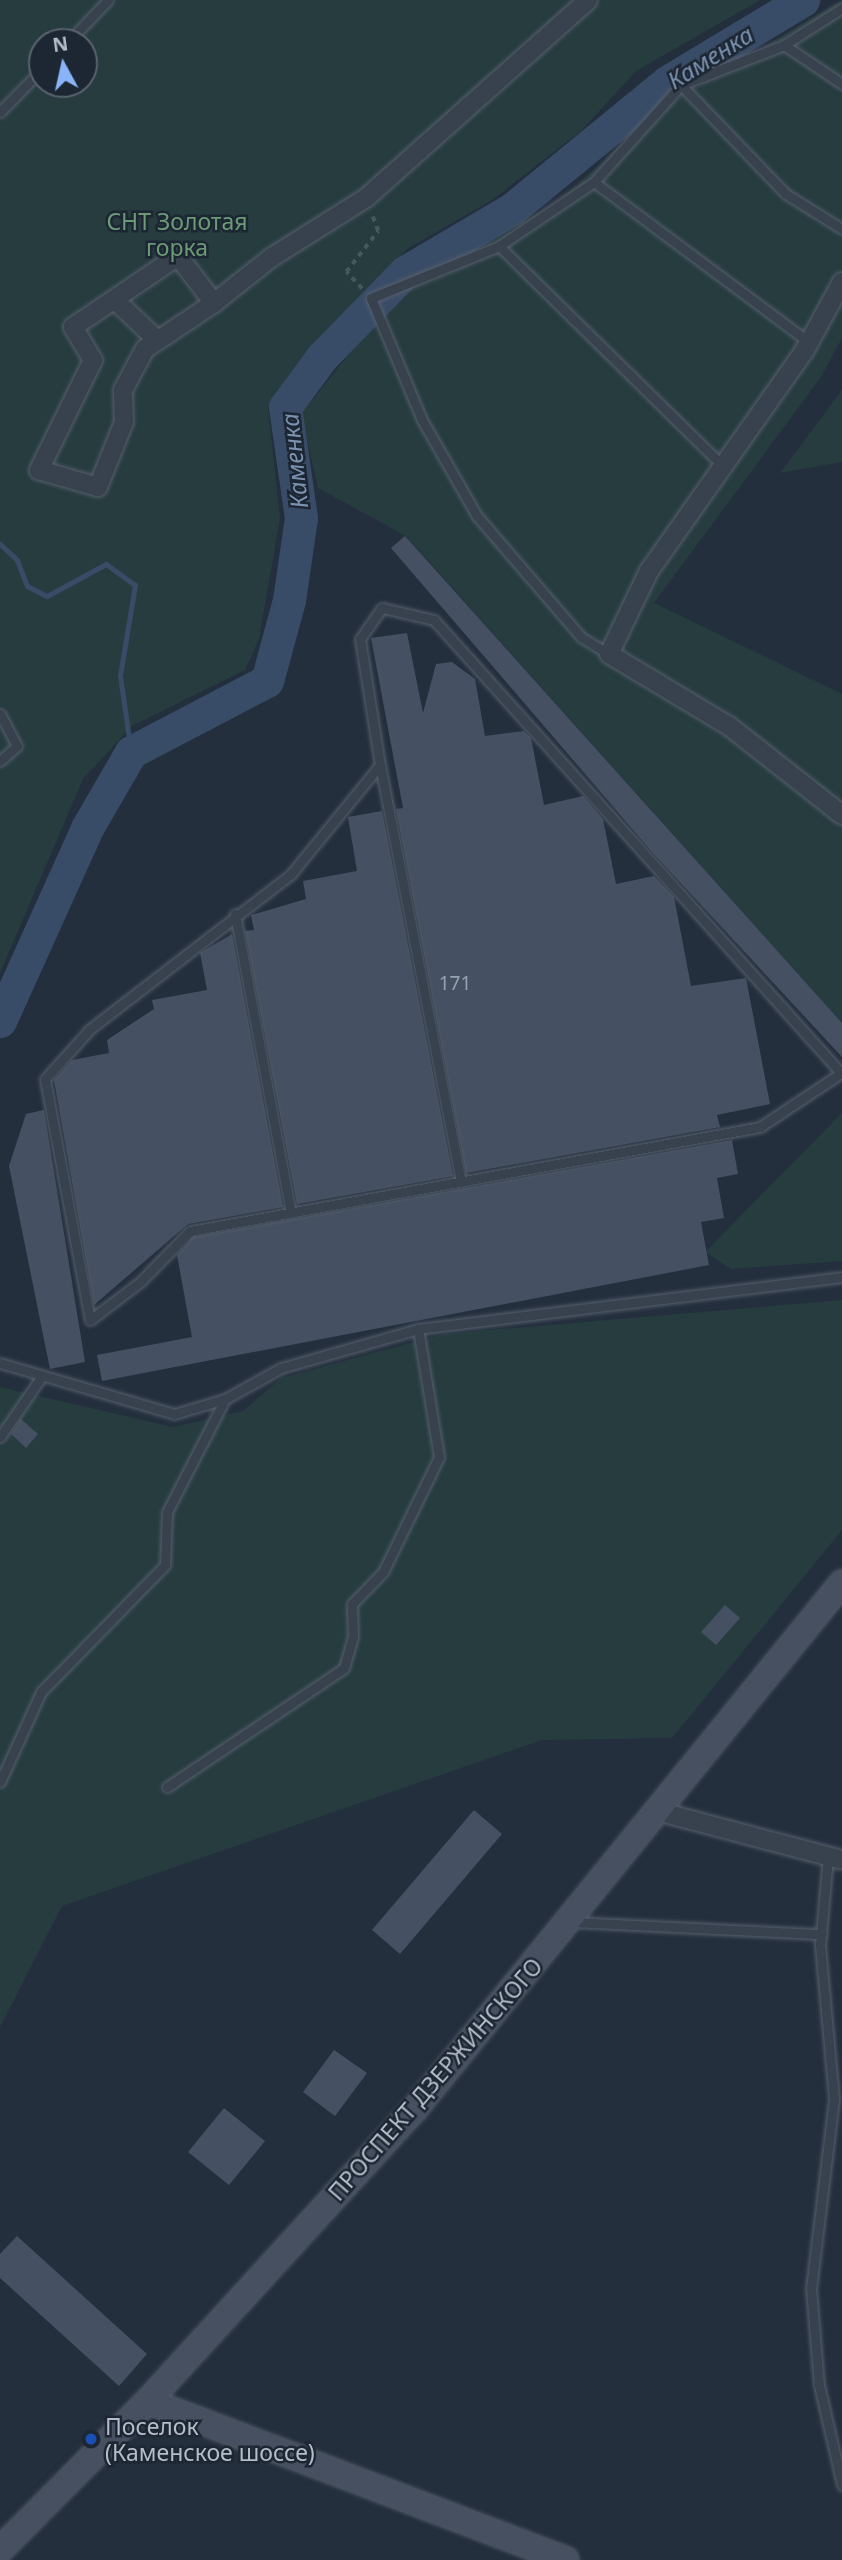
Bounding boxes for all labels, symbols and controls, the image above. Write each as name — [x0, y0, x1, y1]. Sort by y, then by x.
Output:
water label: Каменка — [662, 19, 758, 95]
north arrow — [28, 28, 98, 98]
text: N — [51, 30, 70, 58]
park label: СНТ Золотая горка — [106, 207, 248, 261]
water label: Каменка — [275, 412, 313, 510]
house number: 171 — [439, 973, 471, 995]
street label: ПРОСПЕКТ ДЗЕРЖИНСКОГО — [322, 1952, 548, 2206]
place label: Поселок (Каменское шоссе) — [105, 2412, 315, 2466]
marker: Поселок (Каменское шоссе) — [83, 2431, 99, 2447]

